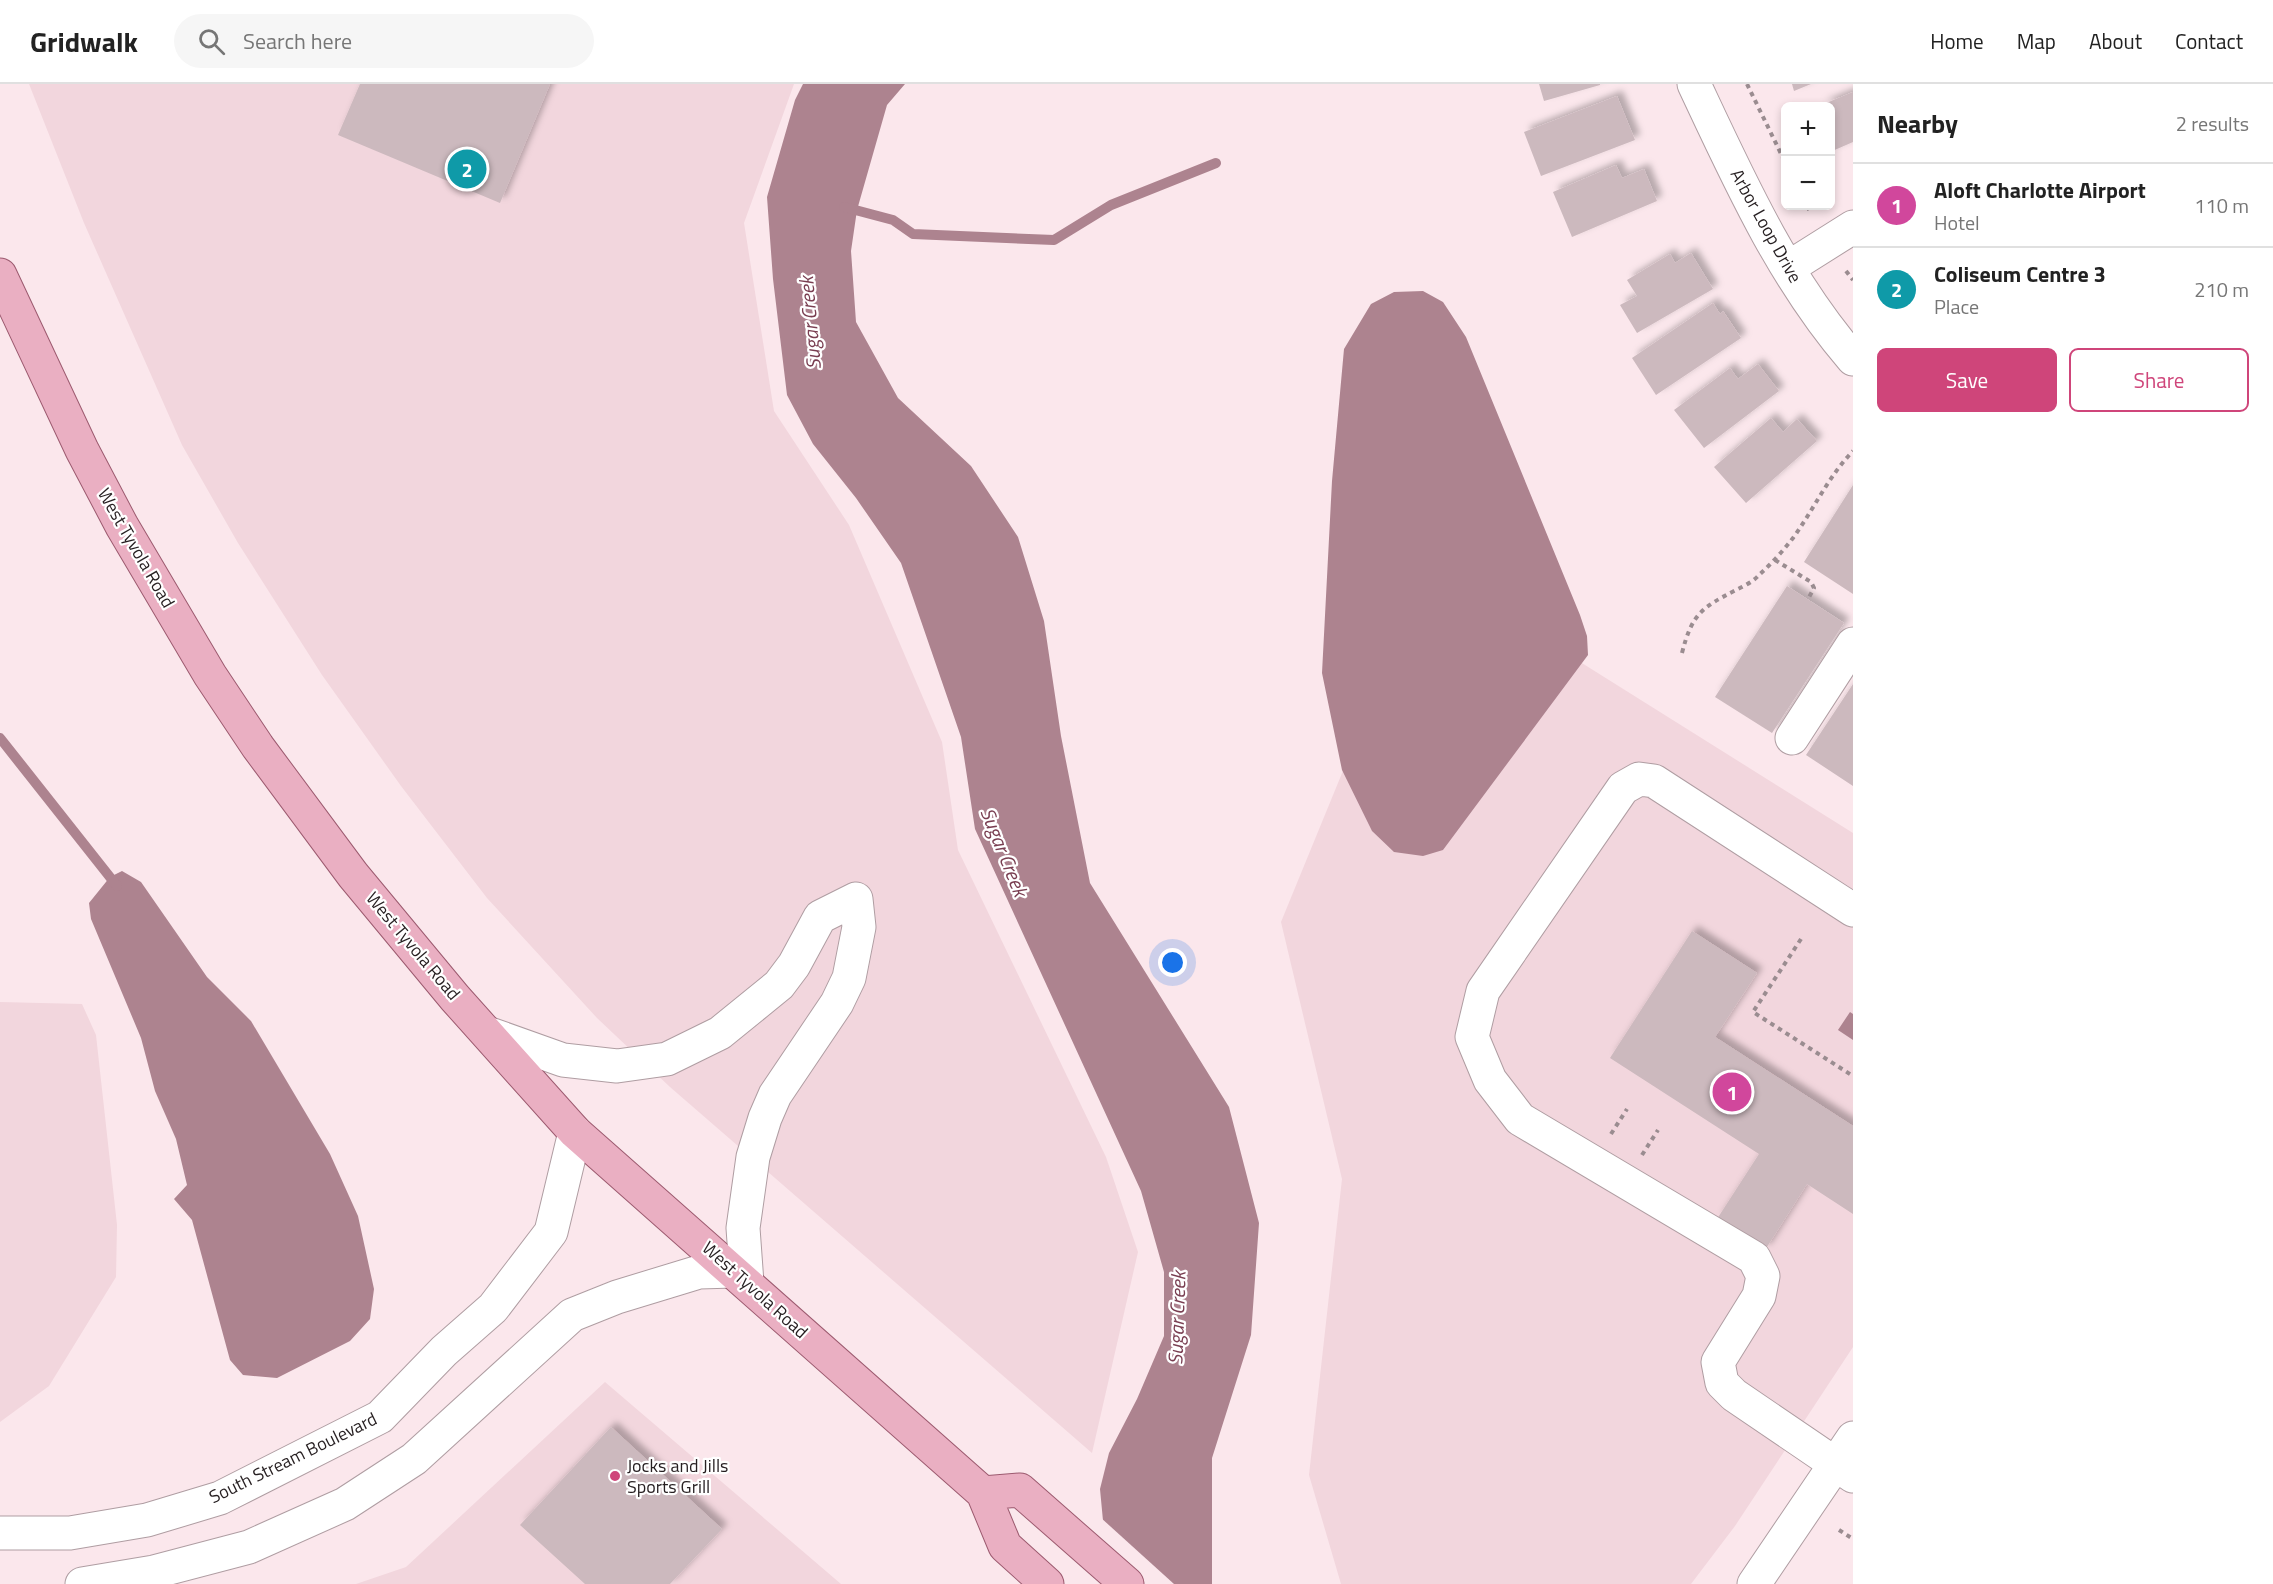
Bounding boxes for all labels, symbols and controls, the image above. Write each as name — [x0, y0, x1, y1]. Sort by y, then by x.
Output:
search box — [174, 14, 594, 68]
text: Gridwalk — [30, 20, 138, 63]
text: Search here — [243, 24, 352, 58]
icon: search — [195, 25, 228, 58]
text: Home — [1930, 25, 1984, 57]
text: Map — [2017, 25, 2056, 57]
text: About — [2089, 25, 2142, 57]
text: Contact — [2175, 25, 2243, 57]
map controls — [1781, 102, 1835, 210]
button: + — [1781, 102, 1835, 156]
text: Nearby — [1877, 104, 1958, 143]
text: 2 results — [2176, 108, 2249, 139]
pin: 2 — [448, 146, 486, 191]
button: − — [1781, 156, 1835, 210]
street label: Arbor Loop Drive — [1724, 164, 1809, 288]
text: Aloft Charlotte Airport — [1934, 173, 2146, 207]
text: 1 — [1891, 190, 1902, 221]
text: 110 m — [2194, 190, 2249, 221]
text: Hotel — [1934, 207, 1980, 238]
text: Coliseum Centre 3 — [1934, 257, 2106, 291]
water label: Sugar Creek — [790, 273, 829, 371]
text: 2 — [1891, 274, 1902, 305]
text: 210 m — [2194, 274, 2249, 305]
text: Place — [1934, 291, 1979, 322]
button: Save — [1877, 348, 2057, 412]
button: Share — [2069, 348, 2249, 412]
street label: West Tyvola Road — [91, 483, 182, 613]
water label: Sugar Creek — [973, 803, 1037, 903]
street label: West Tyvola Road — [360, 886, 467, 1006]
your location — [1158, 948, 1187, 977]
pin: 1 — [1712, 1070, 1752, 1114]
street label: West Tyvola Road — [696, 1235, 814, 1345]
water label: Sugar Creek — [1159, 1269, 1194, 1365]
street label: South Stream Boulevard — [204, 1405, 381, 1510]
place label: Jocks and Jills Sports Grill — [627, 1452, 728, 1500]
marker: Jocks and Jills Sports Grill — [608, 1469, 622, 1483]

